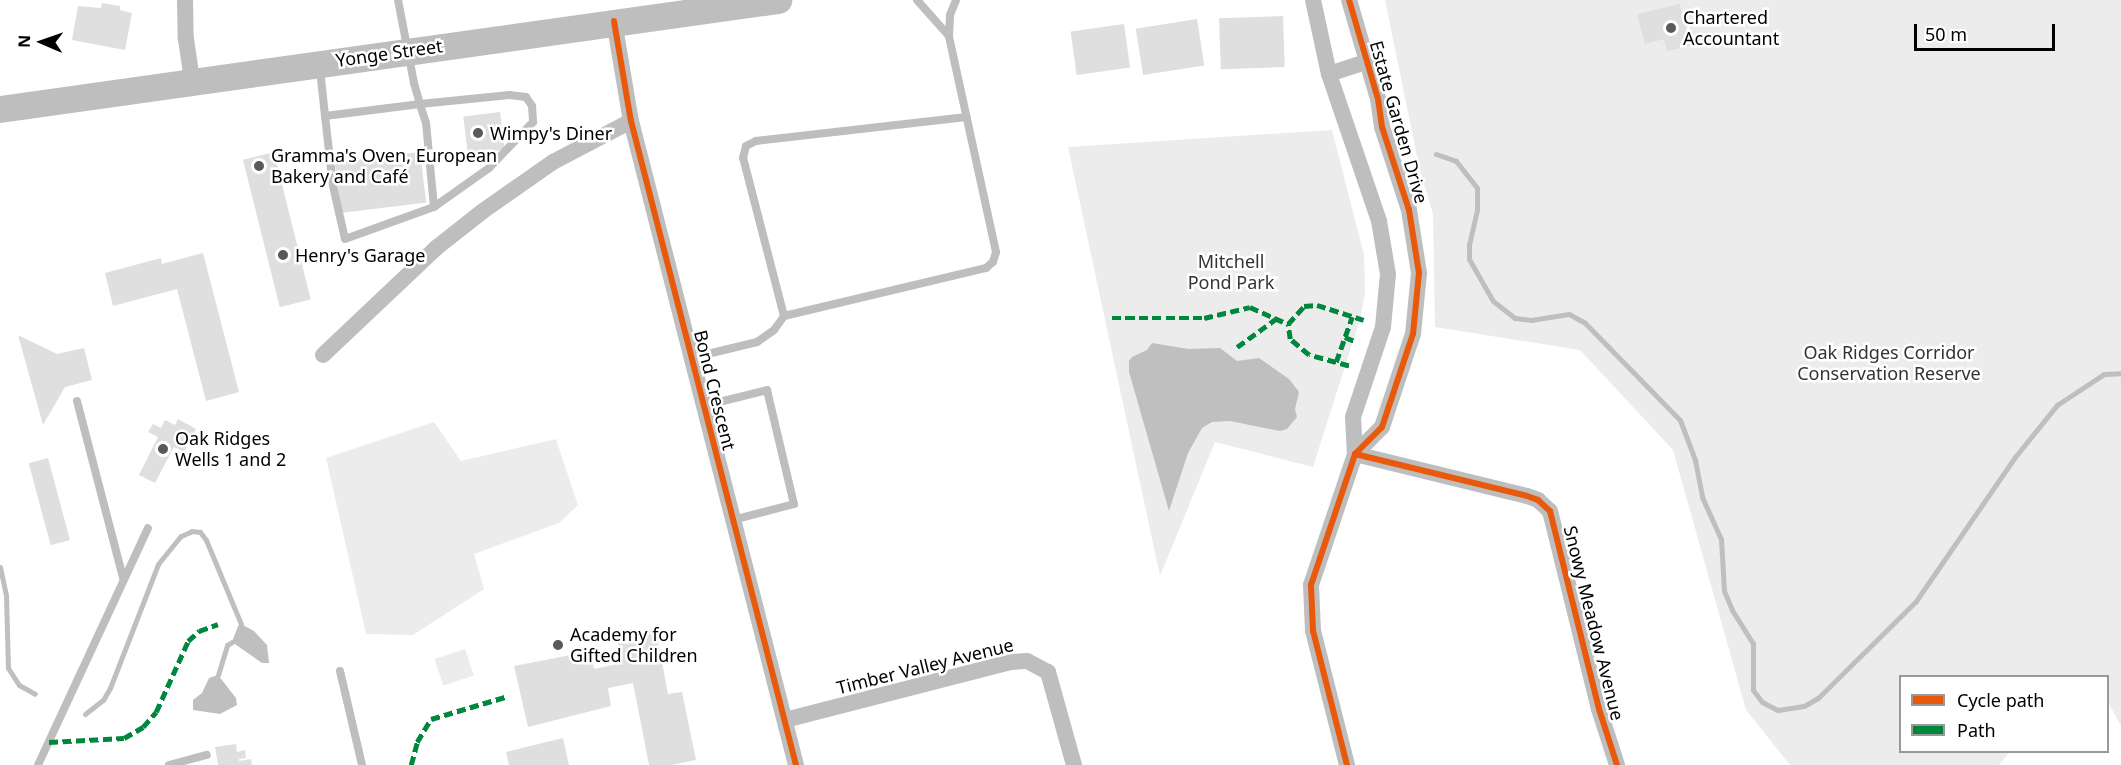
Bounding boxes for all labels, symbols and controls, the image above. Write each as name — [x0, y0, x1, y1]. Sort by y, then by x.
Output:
place label: Chartered Accountant — [1683, 7, 1779, 50]
north arrow — [12, 12, 72, 72]
scale bar — [1917, 12, 2058, 50]
marker: Chartered Accountant — [1664, 21, 1678, 35]
text: 50 m — [1925, 22, 1967, 46]
text: N — [13, 34, 35, 48]
street label: Yonge Street — [334, 35, 444, 71]
street label: Estate Garden Drive — [1365, 38, 1433, 206]
place label: Wimpy's Diner — [490, 122, 612, 144]
marker: Wimpy's Diner — [471, 126, 485, 140]
place label: Gramma's Oven, European Bakery and Café — [271, 145, 497, 188]
marker: Gramma's Oven, European Bakery and Café — [252, 159, 266, 173]
place label: Henry's Garage — [295, 244, 425, 266]
marker: Henry's Garage — [276, 248, 290, 262]
park label: Mitchell Pond Park — [1188, 251, 1274, 294]
street label: Bond Crescent — [690, 328, 740, 452]
park label: Oak Ridges Corridor Conservation Reserve — [1797, 342, 1981, 385]
place label: Oak Ridges Wells 1 and 2 — [175, 428, 286, 470]
marker: Oak Ridges Wells 1 and 2 — [156, 442, 170, 456]
street label: Snowy Meadow Avenue — [1559, 523, 1629, 723]
place label: Academy for Gifted Children — [570, 624, 698, 666]
street label: Timber Valley Avenue — [834, 634, 1016, 698]
marker: Academy for Gifted Children — [551, 638, 565, 652]
legend — [1899, 675, 2109, 753]
text: Cycle path — [1957, 688, 2044, 712]
text: Path — [1957, 718, 1996, 742]

